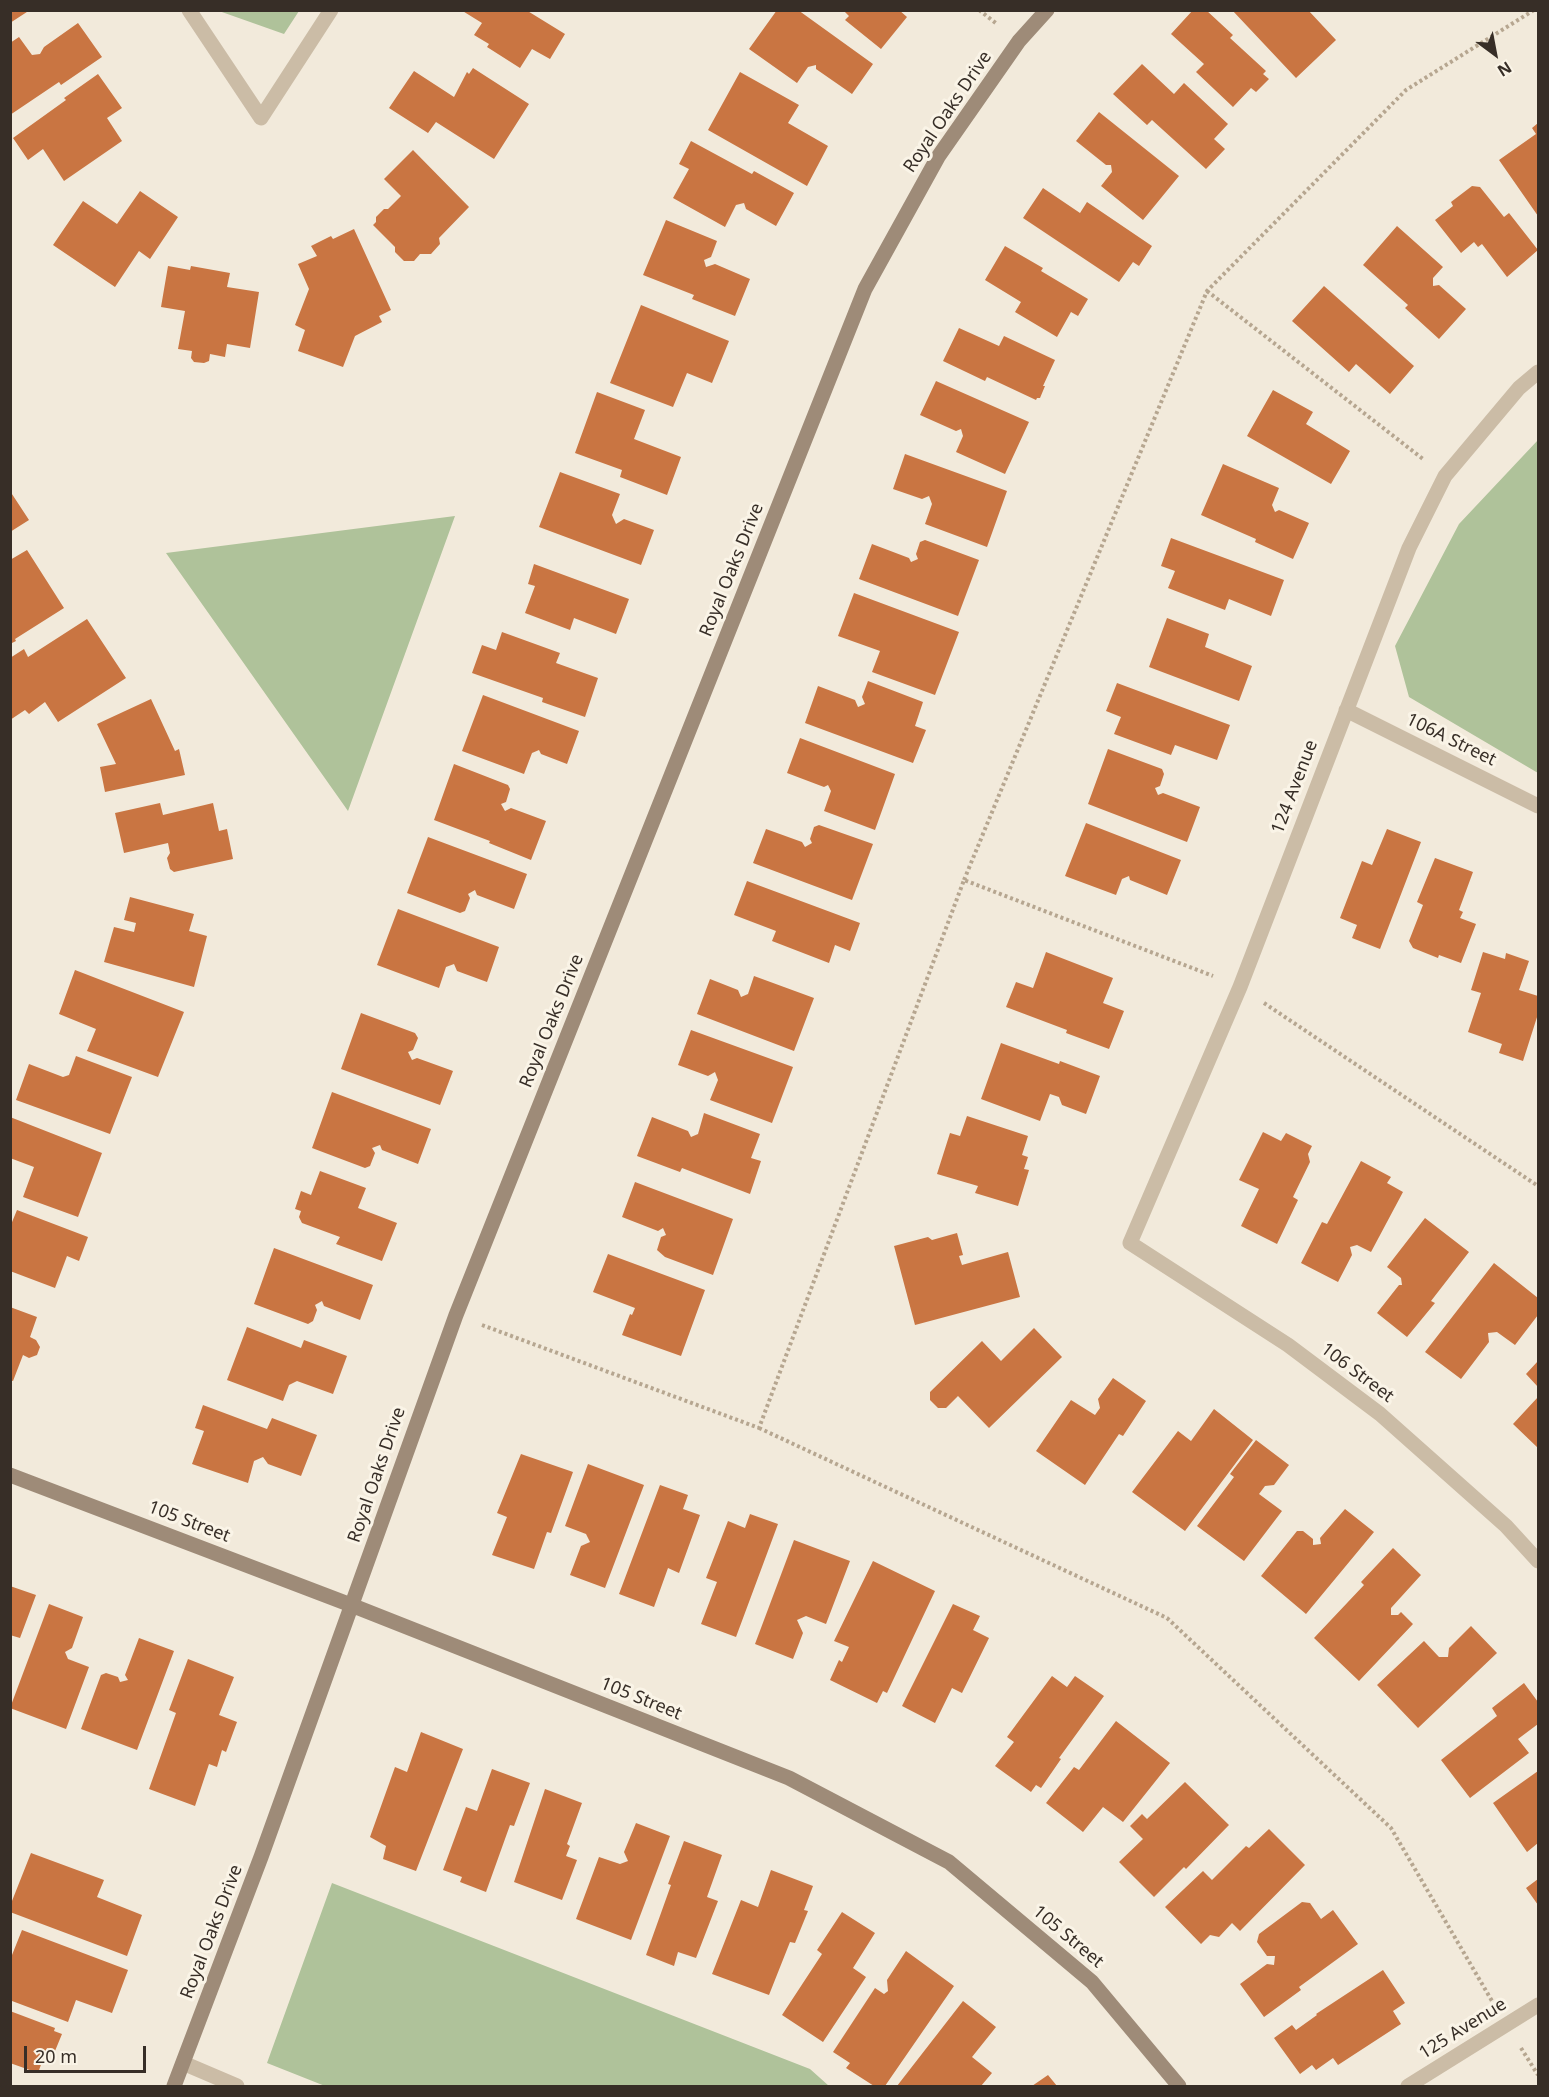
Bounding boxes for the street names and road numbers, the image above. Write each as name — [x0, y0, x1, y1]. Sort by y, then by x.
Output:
street label: Royal Oaks Drive — [899, 47, 997, 177]
street label: Royal Oaks Drive — [695, 500, 769, 640]
street label: 106A Street — [1403, 709, 1499, 771]
street label: 124 Avenue — [1267, 737, 1323, 837]
street label: Royal Oaks Drive — [515, 951, 589, 1091]
street label: 106 Street — [1316, 1339, 1398, 1407]
street label: Royal Oaks Drive — [344, 1404, 410, 1546]
street label: 105 Street — [145, 1497, 233, 1547]
street label: 105 Street — [597, 1673, 685, 1725]
street label: Royal Oaks Drive — [176, 1862, 248, 2002]
street label: 105 Street — [1028, 1901, 1108, 1973]
street label: 125 Avenue — [1415, 1994, 1511, 2064]

